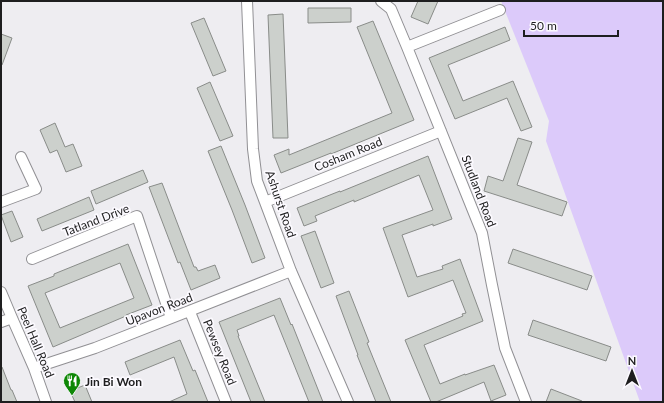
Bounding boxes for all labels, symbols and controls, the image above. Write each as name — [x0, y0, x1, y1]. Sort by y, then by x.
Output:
scale bar — [524, 12, 618, 38]
text: 50 m — [530, 18, 557, 33]
street label: Cosham Road — [312, 134, 384, 174]
street label: Studland Road — [458, 153, 500, 229]
street label: Ashurst Road — [262, 168, 300, 240]
street label: Tatland Drive — [61, 200, 131, 240]
street label: Upavon Road — [123, 289, 195, 329]
street label: Peel Hall Road — [14, 304, 58, 380]
street label: Pewsey Road — [200, 317, 240, 387]
north arrow — [612, 351, 652, 391]
text: N — [628, 354, 636, 367]
restaurant icon: Jin Bi Won — [62, 371, 82, 396]
place label: Jin Bi Won — [85, 374, 142, 389]

